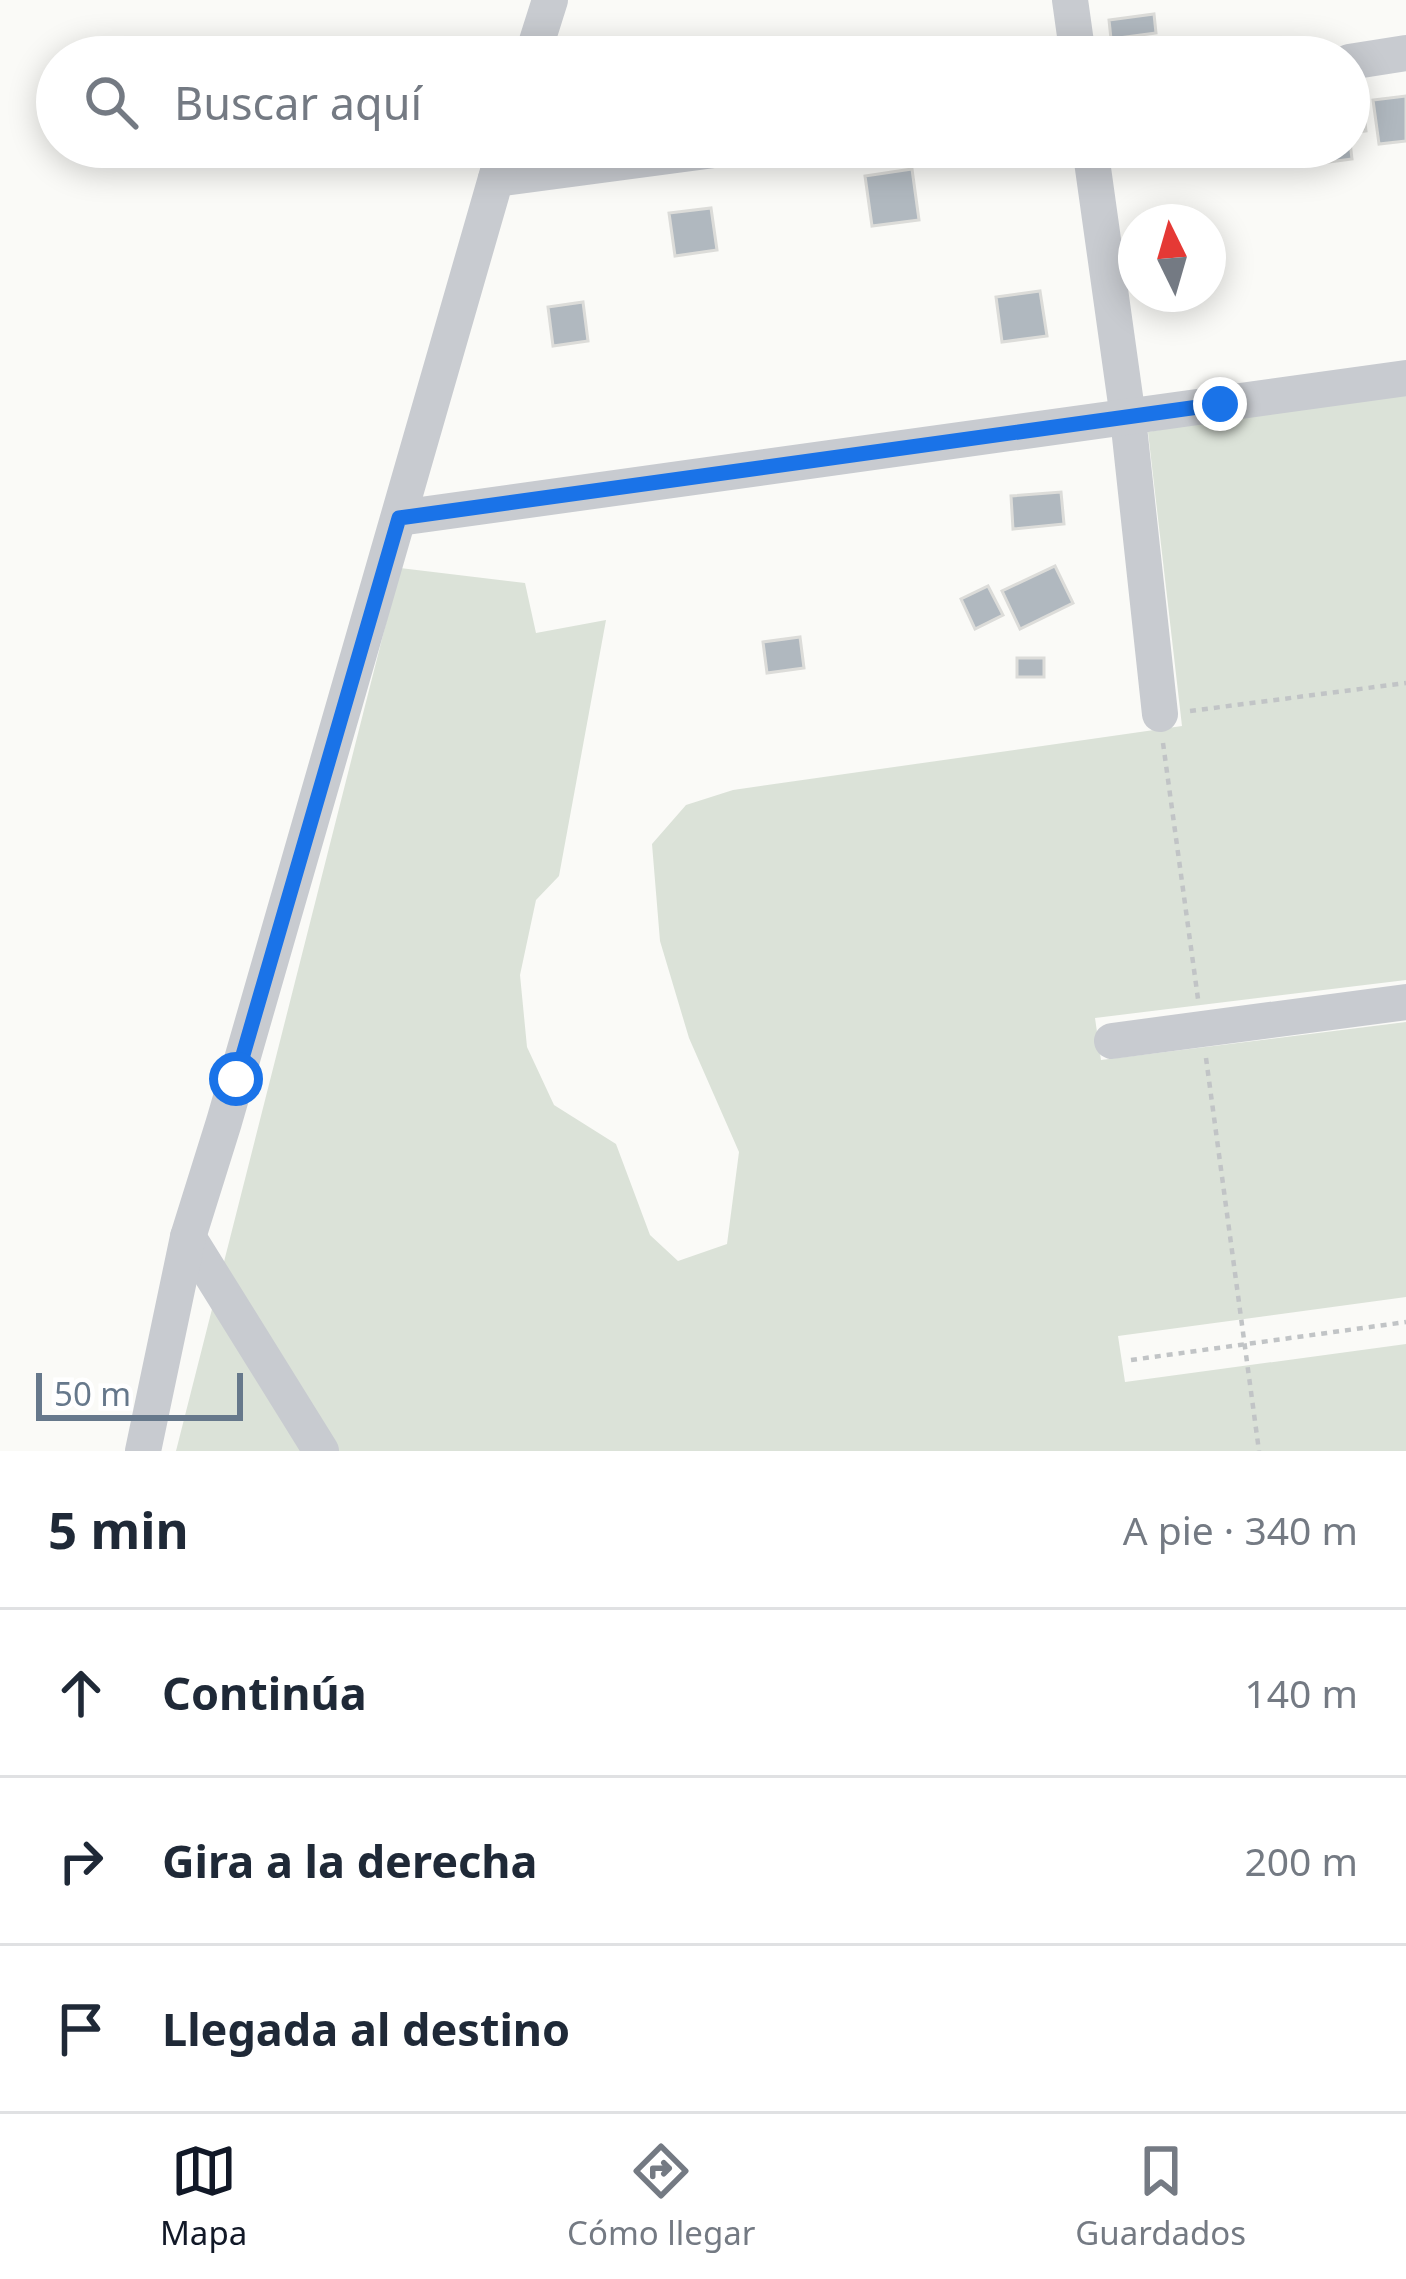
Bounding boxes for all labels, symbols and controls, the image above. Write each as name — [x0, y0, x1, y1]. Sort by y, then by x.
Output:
search box — [36, 36, 1370, 168]
icon: search — [78, 69, 144, 135]
text: Buscar aquí — [174, 72, 422, 133]
north arrow — [1118, 204, 1226, 312]
route end — [1193, 377, 1247, 431]
route start — [209, 1052, 263, 1106]
scale bar — [36, 1367, 243, 1420]
text: 50 m — [54, 1371, 131, 1416]
text: 5 min — [48, 1494, 189, 1564]
text: A pie · 340 m — [1123, 1503, 1358, 1556]
icon: ahead — [48, 1660, 114, 1726]
text: Continúa — [162, 1662, 367, 1723]
text: 140 m — [1244, 1666, 1358, 1719]
icon: right — [48, 1828, 114, 1894]
text: Gira a la derecha — [162, 1830, 537, 1891]
text: 200 m — [1244, 1834, 1358, 1887]
icon: arrive — [48, 1996, 114, 2062]
text: Llegada al destino — [162, 1998, 570, 2059]
tab: Mapa — [160, 2138, 247, 2255]
tab: Cómo llegar — [567, 2138, 755, 2255]
tab: Guardados — [1075, 2138, 1246, 2255]

